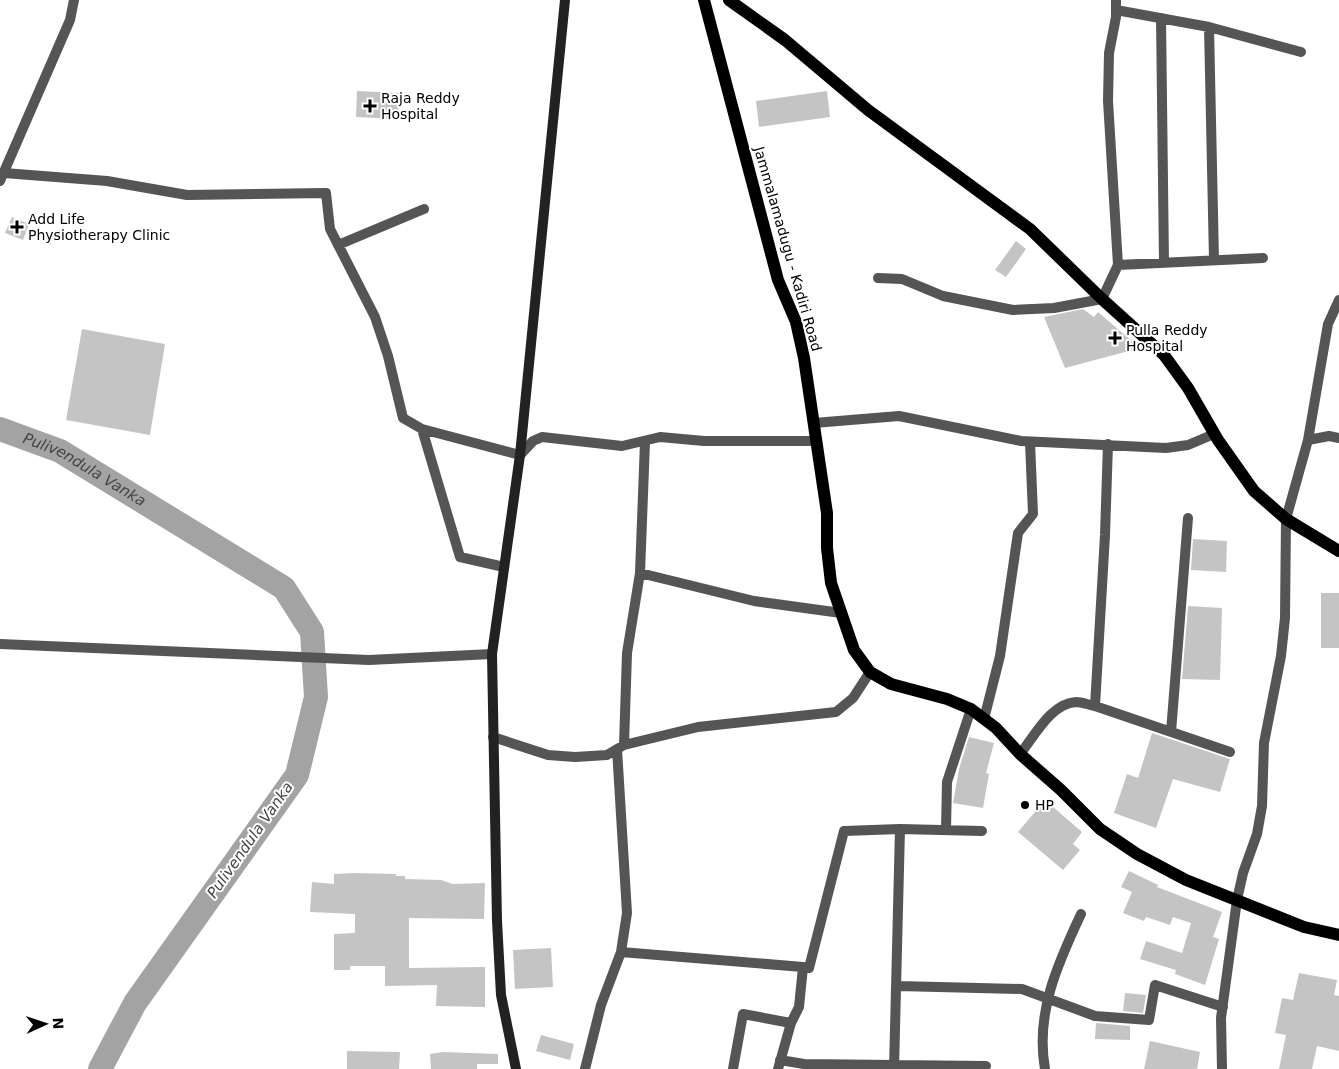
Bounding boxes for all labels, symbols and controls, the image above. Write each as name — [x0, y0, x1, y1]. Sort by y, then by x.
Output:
place label: Raja Reddy Hospital — [381, 90, 460, 122]
marker: Raja Reddy Hospital — [363, 99, 377, 113]
street label: Jammalamadugu - Kadiri Road — [751, 144, 825, 353]
place label: Add Life Physiotherapy Clinic — [28, 211, 170, 243]
marker: Add Life Physiotherapy Clinic — [10, 220, 24, 234]
place label: Pulla Reddy Hospital — [1126, 322, 1208, 354]
marker: Pulla Reddy Hospital — [1108, 331, 1122, 345]
water label: Pulivendula Vanka — [21, 429, 149, 510]
water label: Pulivendula Vanka — [203, 779, 297, 901]
place label: HP — [1035, 797, 1054, 813]
marker: HP — [1019, 799, 1031, 811]
north arrow — [20, 999, 70, 1049]
text: N — [50, 1017, 66, 1030]

